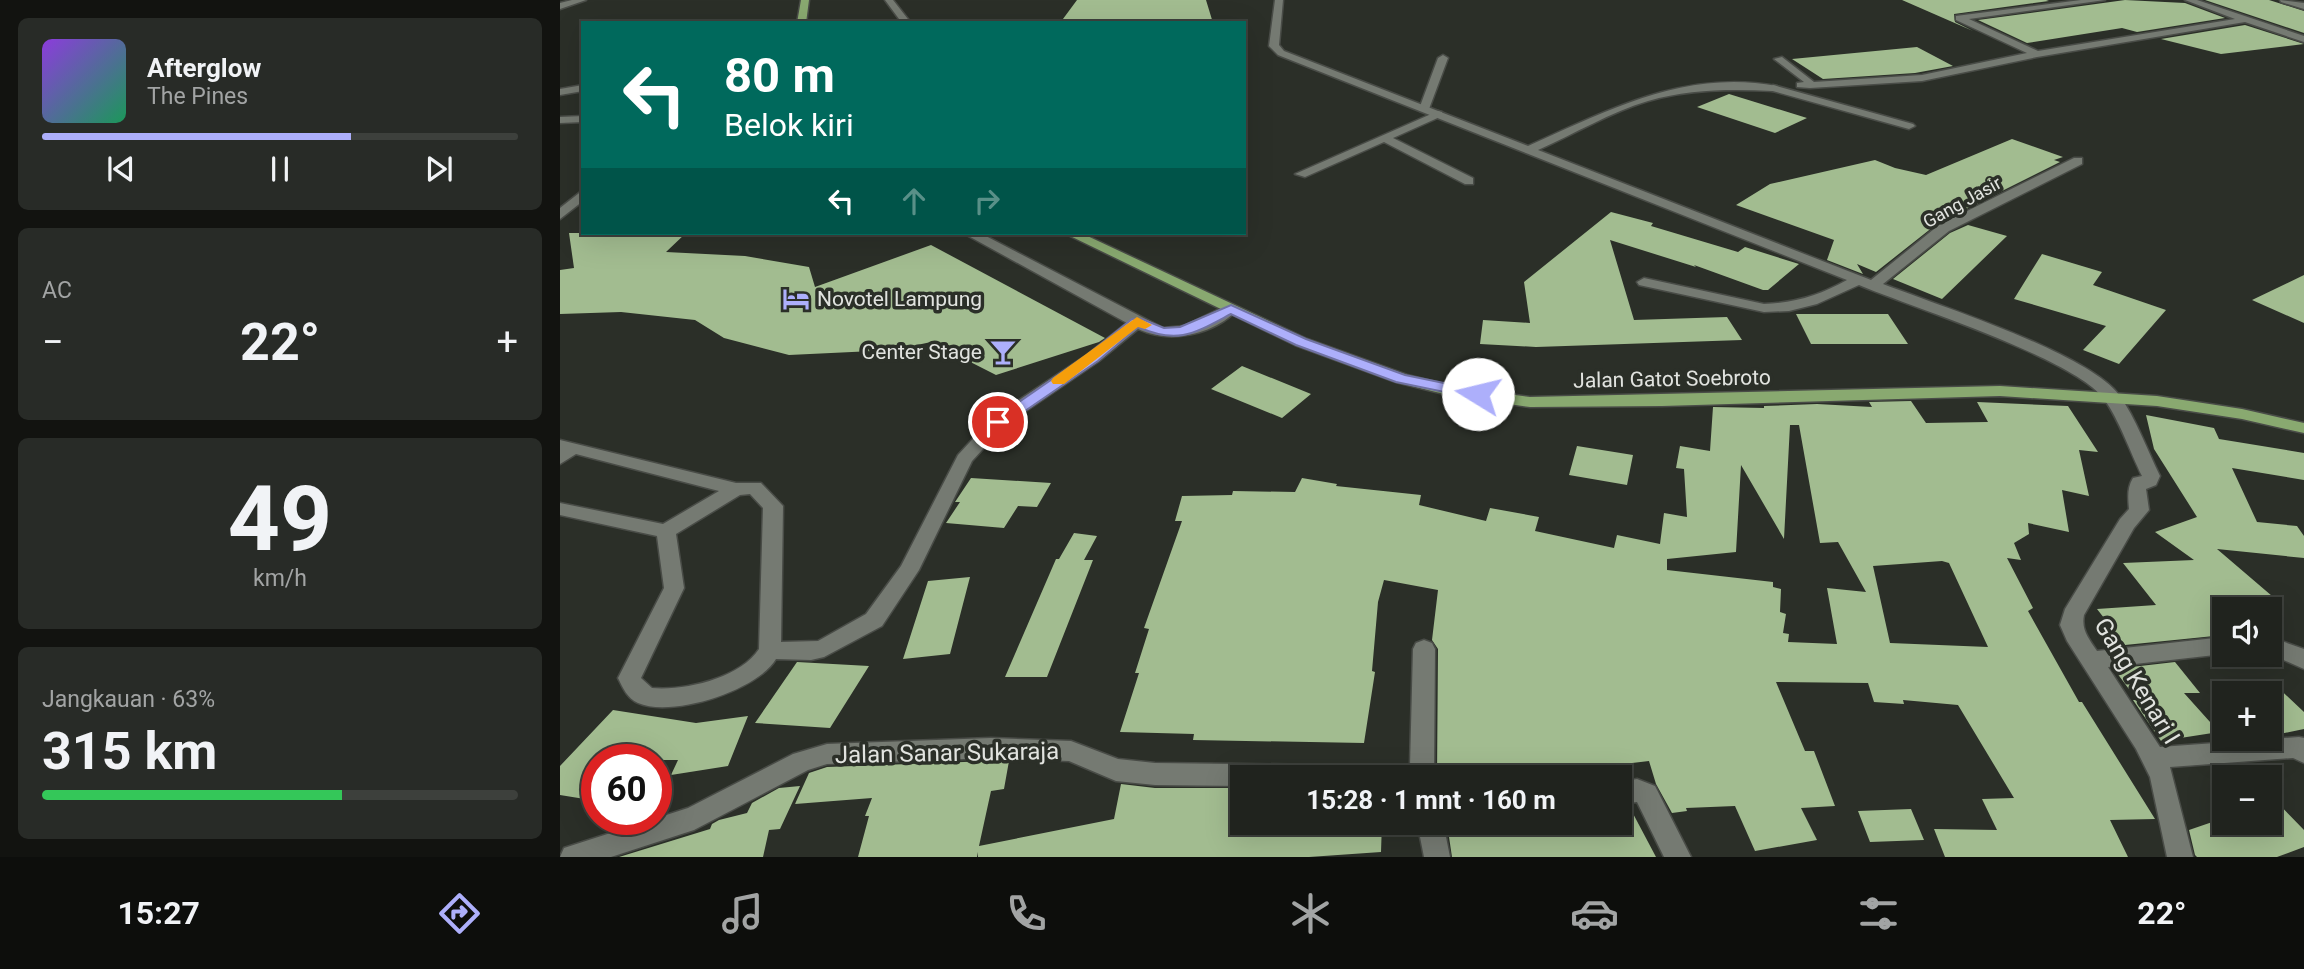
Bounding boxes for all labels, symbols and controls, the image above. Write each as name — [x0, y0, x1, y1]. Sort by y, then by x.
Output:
text: 80 m — [724, 47, 835, 104]
icon: left — [609, 49, 700, 140]
text: Afterglow — [147, 53, 261, 83]
text: The Pines — [147, 83, 248, 110]
text: Belok kiri — [724, 106, 854, 144]
icon: previous — [102, 150, 140, 188]
icon: pause — [261, 150, 299, 188]
icon: next — [420, 150, 458, 188]
street label: Gang Jasir — [1919, 172, 2005, 232]
icon: left — [822, 182, 860, 220]
icon: ahead — [895, 182, 933, 220]
icon: right — [968, 182, 1006, 220]
text: AC — [42, 277, 72, 304]
hotel icon: Novotel Lampung — [781, 284, 811, 314]
place label: Novotel Lampung — [817, 287, 982, 311]
text: 22° — [240, 312, 320, 373]
text: − — [42, 320, 64, 364]
text: + — [496, 320, 518, 364]
bar icon: Center Stage — [988, 337, 1018, 367]
place label: Center Stage — [862, 340, 982, 364]
position arrow — [1441, 357, 1515, 431]
street label: Jalan Gatot Soebroto — [1573, 365, 1771, 393]
pin — [968, 392, 1028, 452]
icon: arrive — [979, 403, 1017, 441]
text: 49 — [228, 466, 332, 572]
text: km/h — [253, 565, 307, 592]
map controls — [2212, 597, 2282, 835]
button: sound — [2212, 597, 2282, 667]
street label: Gang Kenari I — [2088, 613, 2186, 749]
button: + — [2212, 681, 2282, 751]
text: Jangkauan · 63% — [42, 686, 215, 713]
text: 315 km — [42, 721, 217, 782]
street label: Jalan Sanar Sukaraja — [835, 737, 1059, 769]
speed limit sign: 60 — [581, 744, 672, 835]
button: − — [2212, 765, 2282, 835]
text: 15:28 · 1 mnt · 160 m — [1306, 785, 1556, 815]
icon: directions — [435, 889, 484, 938]
icon: music — [718, 889, 767, 938]
icon: phone — [1002, 889, 1051, 938]
icon: climate — [1286, 889, 1335, 938]
icon: car — [1570, 889, 1619, 938]
icon: filters — [1854, 889, 1903, 938]
text: 15:27 — [117, 894, 200, 932]
text: 22° — [2137, 894, 2187, 932]

